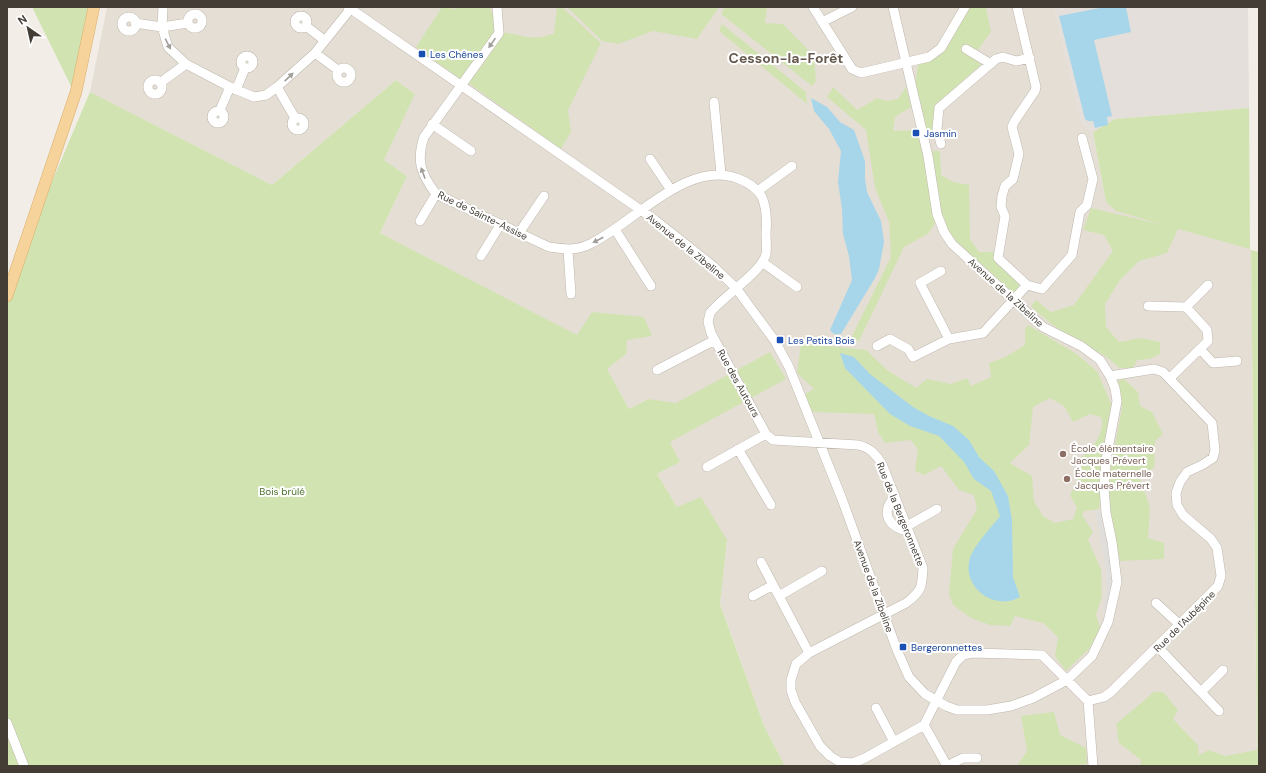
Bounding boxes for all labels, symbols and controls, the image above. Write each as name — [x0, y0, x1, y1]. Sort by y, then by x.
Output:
north arrow — [8, 8, 48, 48]
text: N — [15, 12, 30, 28]
one-way arrow — [488, 38, 496, 49]
one-way arrow — [165, 39, 171, 50]
place label: Les Chênes — [430, 48, 483, 61]
marker: Les Chênes — [417, 49, 427, 59]
district label: Cesson-la-Forêt — [729, 49, 843, 67]
one-way arrow — [284, 72, 294, 81]
place label: Jasmin — [924, 127, 957, 140]
marker: Jasmin — [911, 128, 921, 138]
one-way arrow — [420, 167, 426, 179]
street label: Rue de Sainte-Assise — [436, 188, 530, 243]
street label: Avenue de la Zibeline — [644, 211, 728, 282]
one-way arrow — [592, 237, 603, 243]
street label: Avenue de la Zibeline — [965, 255, 1046, 330]
place label: Les Petits Bois — [788, 334, 855, 347]
marker: Les Petits Bois — [775, 335, 785, 345]
street label: Rue des Autours — [714, 347, 763, 420]
place label: École élémentaire Jacques Prévert — [1071, 442, 1154, 467]
marker: École élémentaire Jacques Prévert — [1058, 449, 1068, 459]
street label: Rue de la Bergeronnette — [874, 460, 927, 568]
place label: École maternelle Jacques Prévert — [1075, 467, 1152, 492]
marker: École maternelle Jacques Prévert — [1062, 474, 1072, 484]
park label: Bois brûlé — [259, 485, 305, 498]
street label: Avenue de la Zibeline — [851, 538, 896, 634]
street label: Rue de l'Aubépine — [1151, 588, 1218, 655]
place label: Bergeronnettes — [911, 641, 982, 654]
marker: Bergeronnettes — [898, 642, 908, 652]

